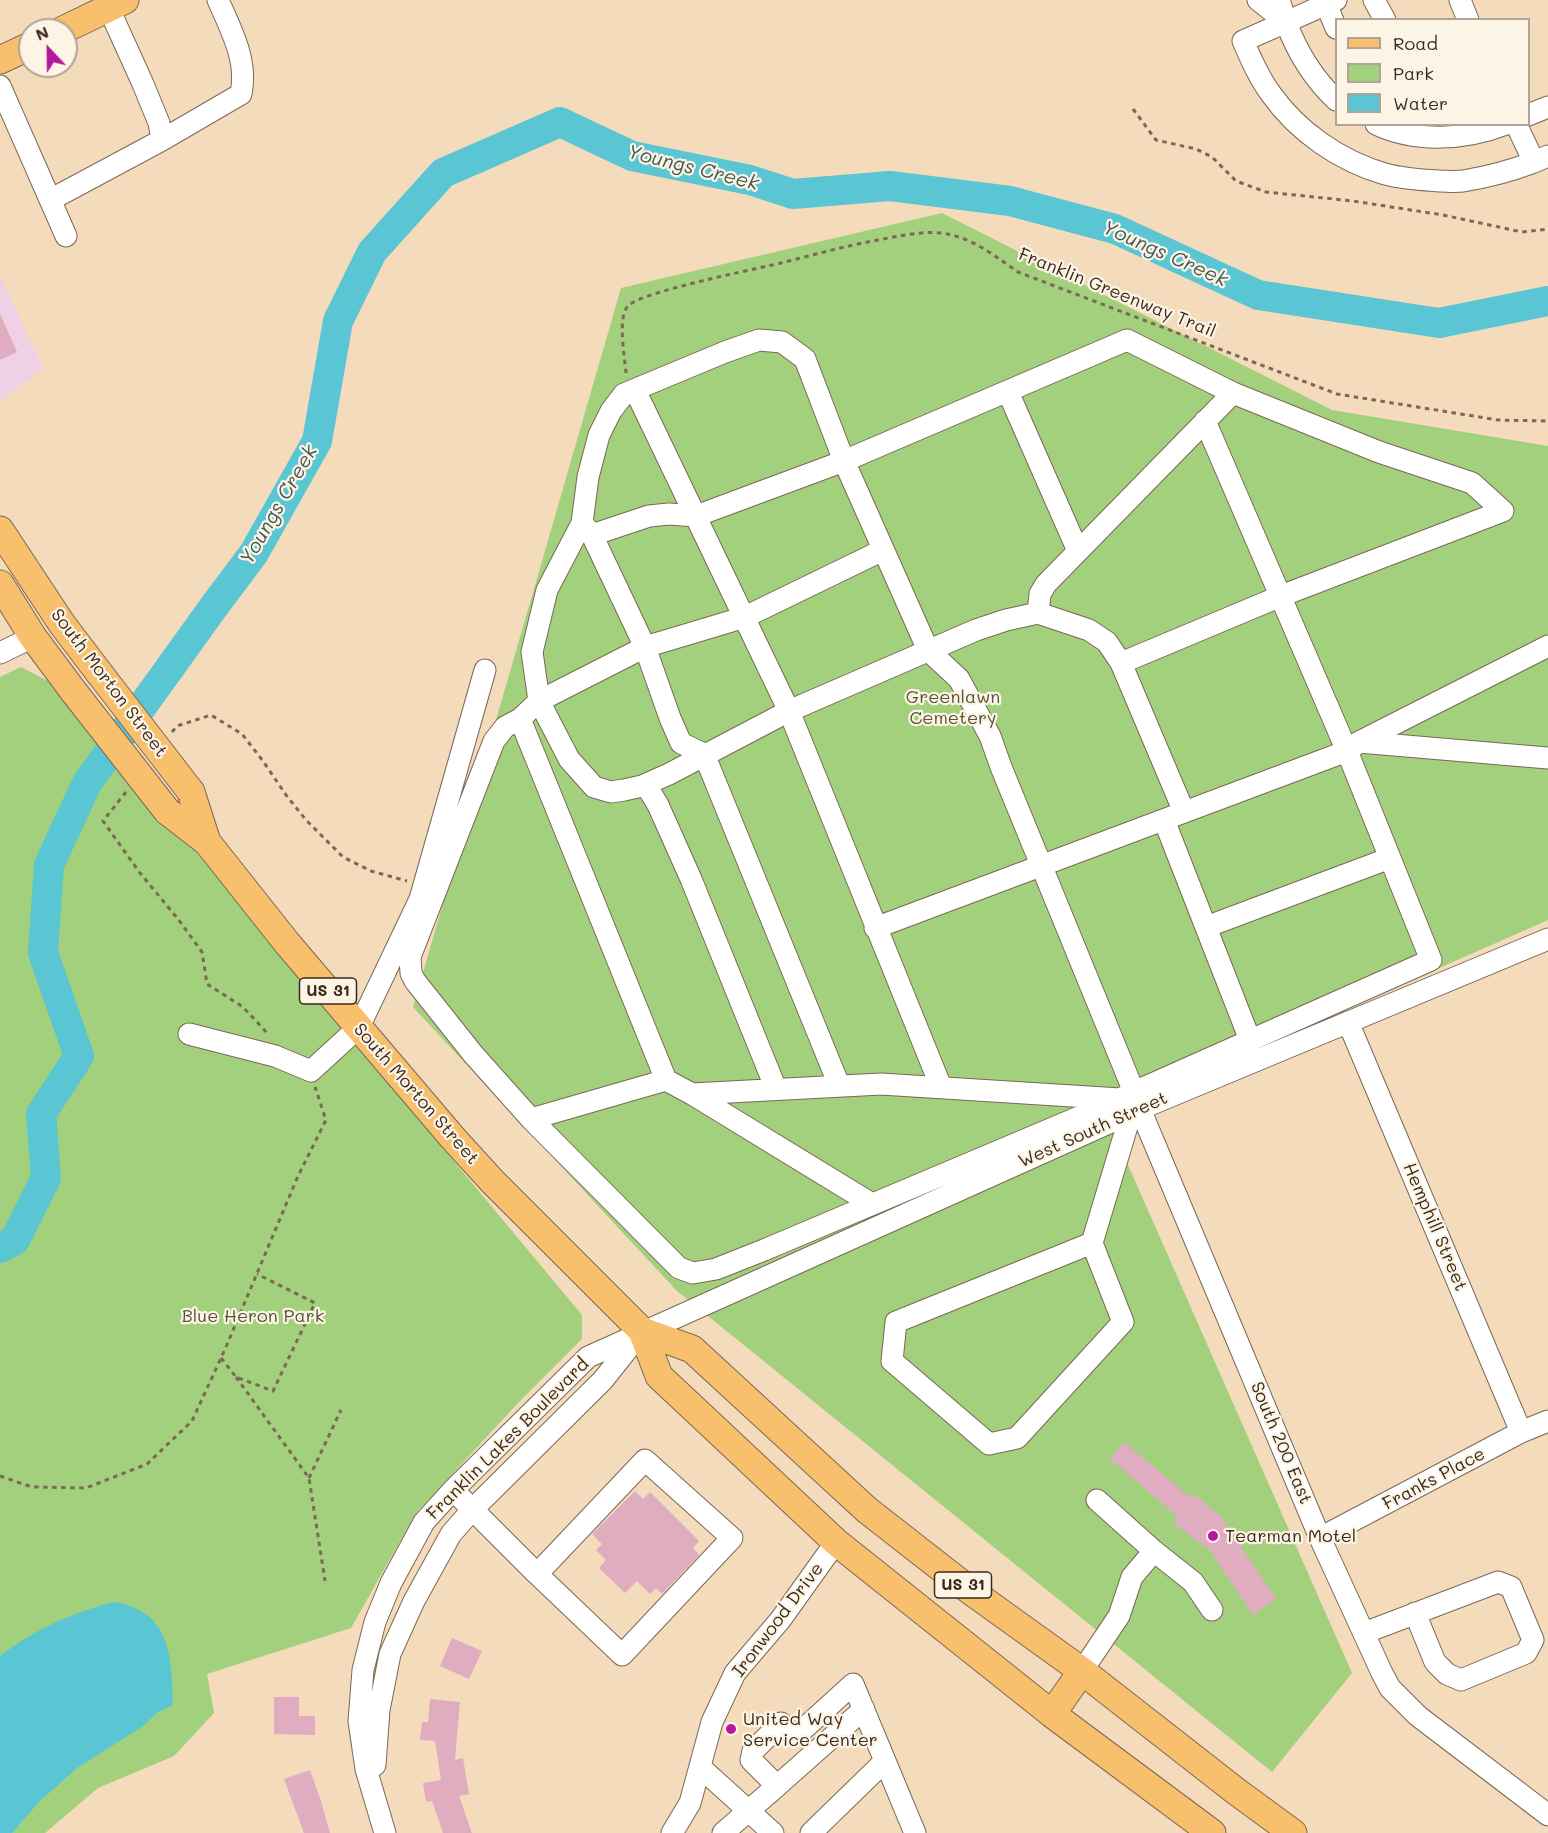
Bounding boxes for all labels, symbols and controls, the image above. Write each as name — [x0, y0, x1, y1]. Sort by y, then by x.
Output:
north arrow — [18, 18, 78, 78]
legend — [1335, 18, 1530, 126]
text: N — [32, 21, 51, 45]
text: Road — [1393, 31, 1438, 55]
text: Park — [1393, 61, 1434, 85]
text: Water — [1393, 91, 1448, 115]
water label: Youngs Creek — [625, 140, 761, 196]
water label: Youngs Creek — [1099, 216, 1231, 292]
street label: Franklin Greenway Trail — [1015, 243, 1219, 343]
water label: Youngs Creek — [235, 441, 323, 569]
street label: South Morton Street — [46, 605, 172, 761]
park label: Greenlawn Cemetery — [906, 686, 1000, 728]
road number: US 31 — [300, 978, 356, 1004]
street label: South Morton Street — [349, 1019, 483, 1169]
street label: West South Street — [1015, 1087, 1171, 1173]
street label: Hemphill Street — [1398, 1160, 1472, 1294]
park label: Blue Heron Park — [182, 1305, 324, 1327]
street label: Franklin Lakes Boulevard — [423, 1354, 593, 1524]
street label: South 200 East — [1246, 1379, 1316, 1507]
street label: Franks Place — [1379, 1443, 1489, 1515]
place label: Tearman Motel — [1225, 1525, 1356, 1547]
marker: Tearman Motel — [1206, 1529, 1220, 1543]
street label: Ironwood Drive — [728, 1559, 828, 1681]
road number: US 31 — [934, 1572, 992, 1598]
place label: United Way Service Center — [743, 1708, 878, 1750]
marker: United Way Service Center — [724, 1722, 738, 1736]

